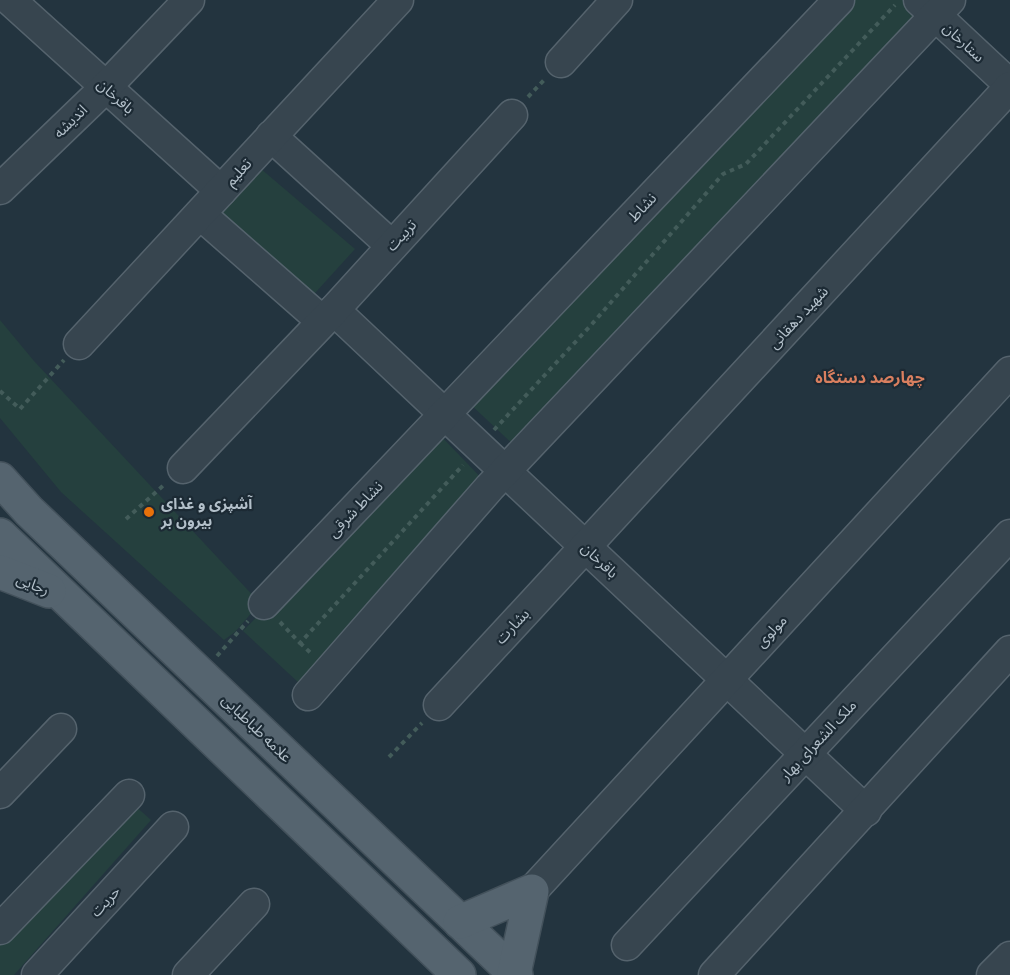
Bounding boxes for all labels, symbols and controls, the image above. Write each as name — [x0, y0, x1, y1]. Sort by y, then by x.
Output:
street label: ستارخان — [939, 19, 988, 66]
street label: باقرخان — [93, 75, 138, 118]
street label: اندیشه — [50, 101, 90, 141]
street label: تعلیم — [221, 155, 257, 191]
street label: نشاط — [624, 189, 660, 225]
street label: تربیت — [383, 216, 420, 255]
street label: شهید دهقانی — [765, 282, 832, 352]
district label: چهارصد دستگاه — [815, 368, 925, 388]
street label: نشاط شرقی — [324, 477, 387, 541]
place label: آشپزی و غذای بیرون بر — [160, 495, 254, 530]
marker: آشپزی و غذای بیرون بر — [142, 505, 156, 519]
street label: باقرخان — [577, 539, 622, 582]
street label: رجایی — [14, 570, 52, 599]
street label: بشارت — [492, 605, 533, 648]
street label: مولوی — [752, 612, 791, 651]
street label: علامه طباطبایی — [218, 691, 296, 766]
street label: ملک الشعرای بهار — [776, 696, 860, 785]
street label: حریت — [87, 882, 124, 920]

